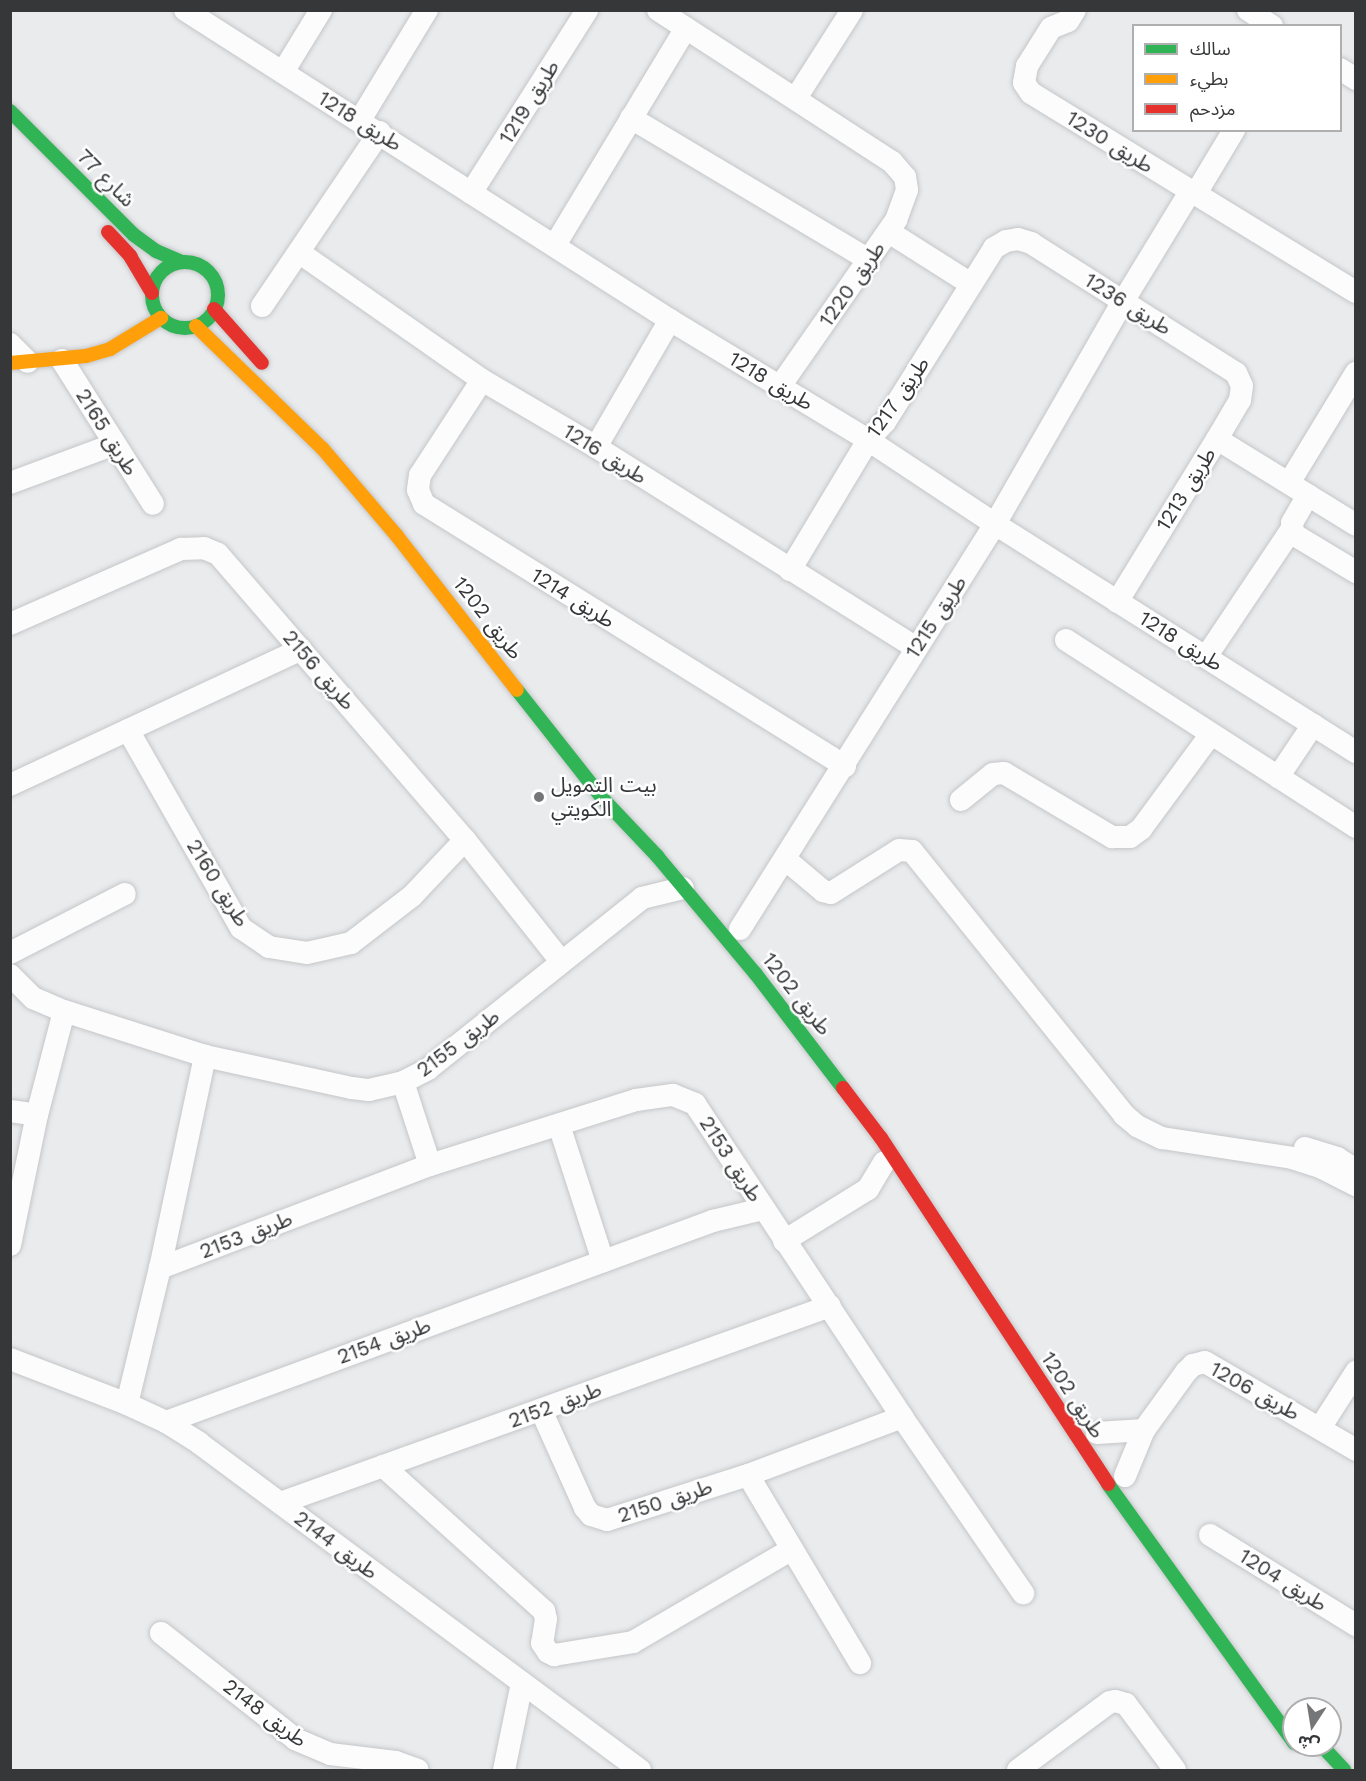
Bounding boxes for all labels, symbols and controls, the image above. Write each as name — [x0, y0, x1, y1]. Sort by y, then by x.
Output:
legend — [1132, 24, 1342, 132]
text: سالك — [1190, 38, 1231, 59]
street label: طريق 1219 — [493, 56, 565, 148]
text: بطيء — [1190, 68, 1228, 89]
street label: طريق 1218 — [314, 85, 406, 157]
text: مزدحم — [1190, 98, 1235, 119]
street label: طريق 1230 — [1062, 105, 1158, 179]
street label: شارع 77 — [72, 144, 140, 212]
street label: طريق 1220 — [814, 237, 890, 331]
street label: طريق 1236 — [1080, 267, 1176, 341]
street label: طريق 1218 — [724, 346, 818, 416]
street label: طريق 1217 — [861, 352, 935, 442]
street label: طريق 2165 — [70, 384, 144, 480]
street label: طريق 1216 — [559, 418, 651, 490]
street label: طريق 1213 — [1151, 443, 1221, 535]
street label: طريق 1214 — [527, 562, 619, 634]
street label: طريق 1215 — [900, 571, 972, 663]
street label: طريق 1202 — [448, 572, 528, 664]
street label: طريق 1218 — [1135, 605, 1227, 677]
street label: طريق 2156 — [277, 625, 361, 715]
place label: بيت التمويل الكويتي — [551, 772, 657, 822]
marker: بيت التمويل الكويتي — [532, 790, 546, 804]
street label: طريق 2160 — [181, 835, 255, 931]
street label: طريق 1202 — [757, 948, 837, 1040]
street label: طريق 2155 — [412, 1004, 504, 1082]
street label: طريق 2153 — [694, 1111, 768, 1207]
street label: طريق 2153 — [196, 1206, 296, 1264]
street label: طريق 2154 — [334, 1312, 434, 1370]
street label: طريق 1202 — [1036, 1347, 1110, 1443]
street label: طريق 1206 — [1206, 1356, 1304, 1426]
street label: طريق 2152 — [505, 1377, 605, 1433]
street label: طريق 2150 — [614, 1474, 716, 1528]
street label: طريق 2144 — [289, 1505, 383, 1585]
street label: طريق 1204 — [1234, 1543, 1332, 1617]
street label: طريق 2148 — [218, 1673, 312, 1753]
north arrow — [1282, 1697, 1342, 1757]
text: ش — [1296, 1732, 1321, 1755]

